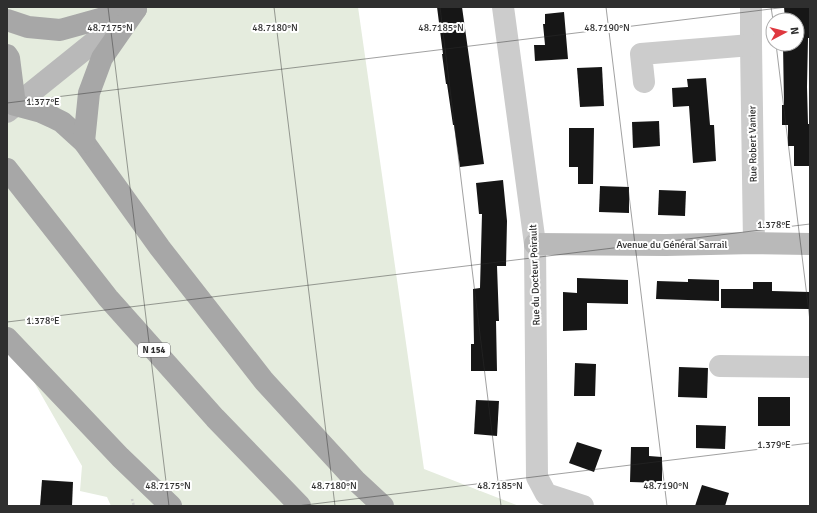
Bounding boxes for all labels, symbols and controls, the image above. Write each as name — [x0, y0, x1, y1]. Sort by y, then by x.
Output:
north arrow — [765, 12, 805, 52]
text: 48.7175°N — [87, 22, 133, 34]
text: 48.7180°N — [252, 22, 298, 34]
text: 48.7185°N — [418, 22, 464, 34]
text: 48.7190°N — [584, 22, 630, 34]
text: N — [788, 26, 801, 35]
text: 1.377°E — [26, 96, 60, 108]
street label: Rue Robert Vanier — [746, 105, 760, 182]
text: 1.378°E — [757, 219, 791, 231]
street label: Rue du Docteur Poirault — [527, 224, 543, 326]
street label: Avenue du Général Sarrail — [617, 239, 727, 251]
text: 1.378°E — [26, 315, 60, 327]
road number: N 154 — [138, 343, 170, 357]
text: 1.379°E — [757, 439, 791, 451]
text: 48.7175°N — [145, 480, 191, 492]
text: 48.7180°N — [311, 480, 357, 492]
text: 48.7185°N — [477, 480, 523, 492]
text: 48.7190°N — [643, 480, 689, 492]

